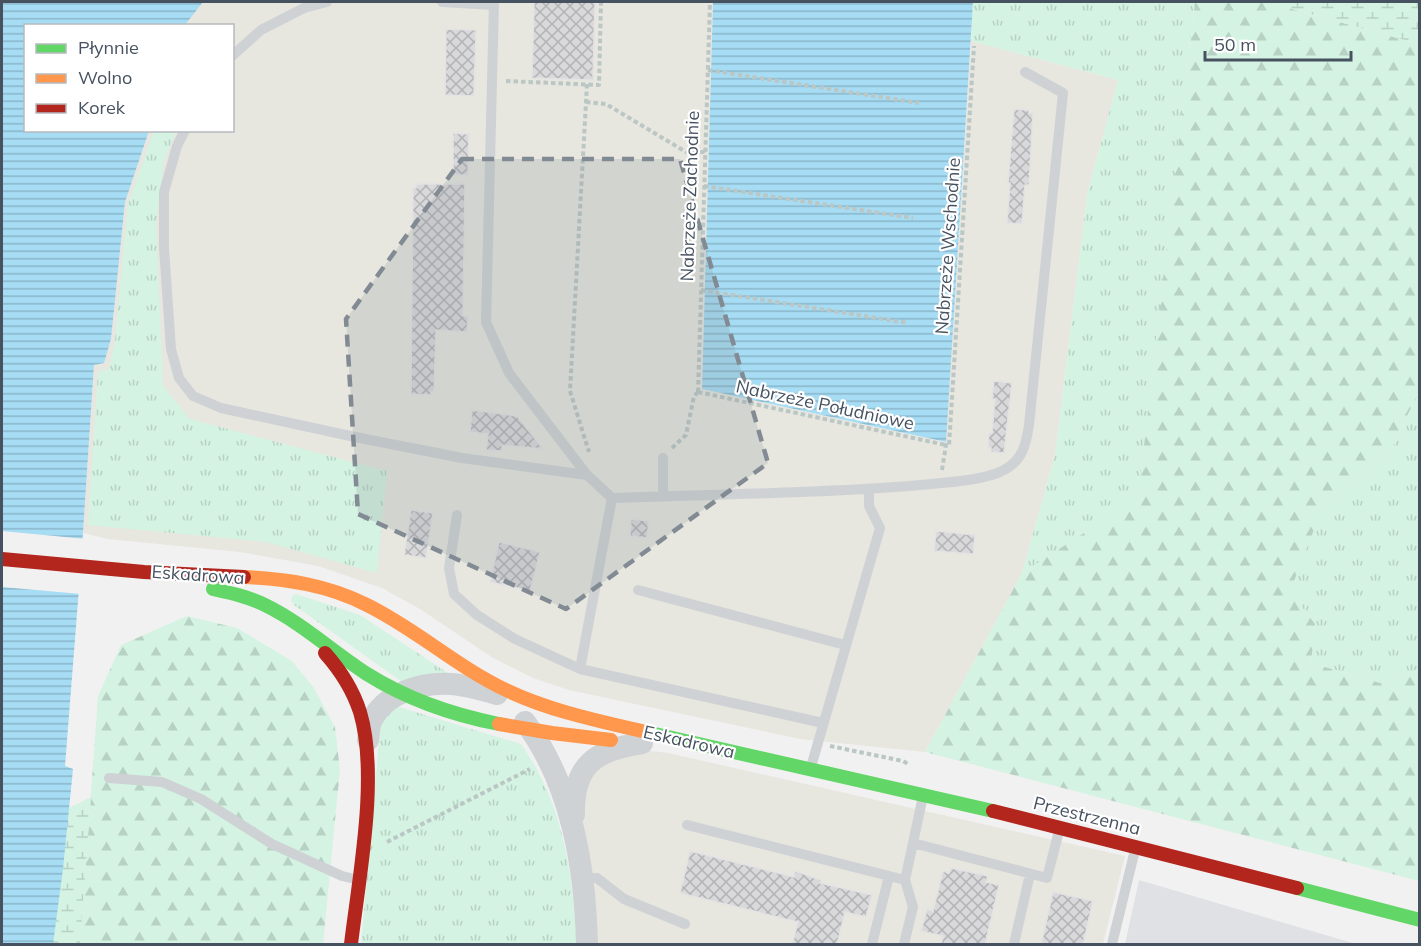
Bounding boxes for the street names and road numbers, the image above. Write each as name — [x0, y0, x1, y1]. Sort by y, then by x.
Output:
street label: Nabrzeże Zachodnie — [675, 110, 704, 282]
street label: Nabrzeże Wschodnie — [930, 157, 965, 335]
street label: Nabrzeże Południowe — [734, 374, 916, 435]
street label: Eskadrowa — [151, 560, 245, 589]
street label: Eskadrowa — [641, 720, 737, 763]
street label: Przestrzenna — [1031, 791, 1143, 840]

